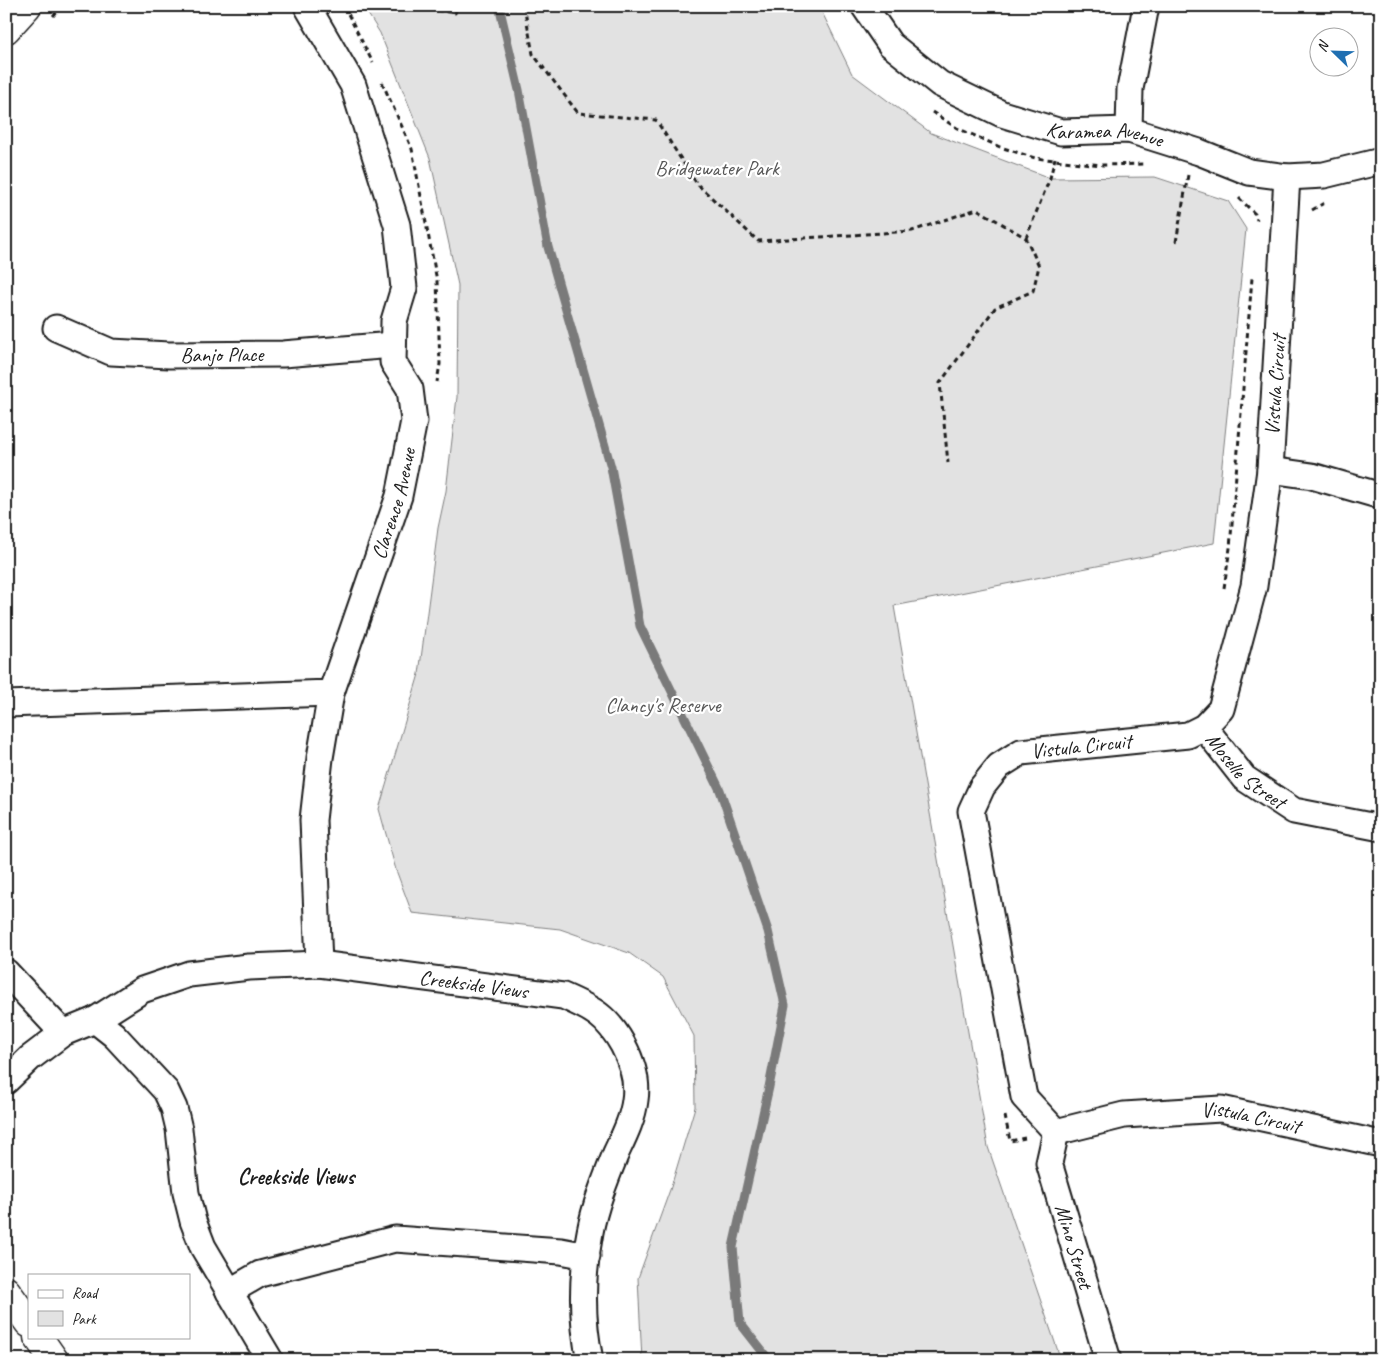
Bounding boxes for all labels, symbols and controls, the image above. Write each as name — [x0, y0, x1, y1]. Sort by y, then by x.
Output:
north arrow — [1310, 28, 1360, 78]
text: N — [1313, 38, 1333, 54]
street label: Karamea Avenue — [1044, 115, 1168, 154]
park label: Bridgewater Park — [655, 155, 780, 181]
street label: Vistula Circuit — [1259, 331, 1292, 436]
street label: Banjo Place — [180, 341, 266, 368]
street label: Clarence Avenue — [365, 445, 422, 562]
park label: Clancy's Reserve — [605, 692, 722, 718]
street label: Vistula Circuit — [1030, 727, 1135, 764]
street label: Moselle Street — [1200, 727, 1293, 816]
street label: Creekside Views — [418, 964, 531, 1005]
street label: Vistula Circuit — [1200, 1096, 1306, 1140]
district label: Creekside Views — [238, 1163, 356, 1191]
street label: Mino Street — [1049, 1201, 1099, 1294]
legend — [28, 1274, 190, 1338]
text: Road — [72, 1284, 99, 1303]
text: Park — [72, 1310, 97, 1329]

